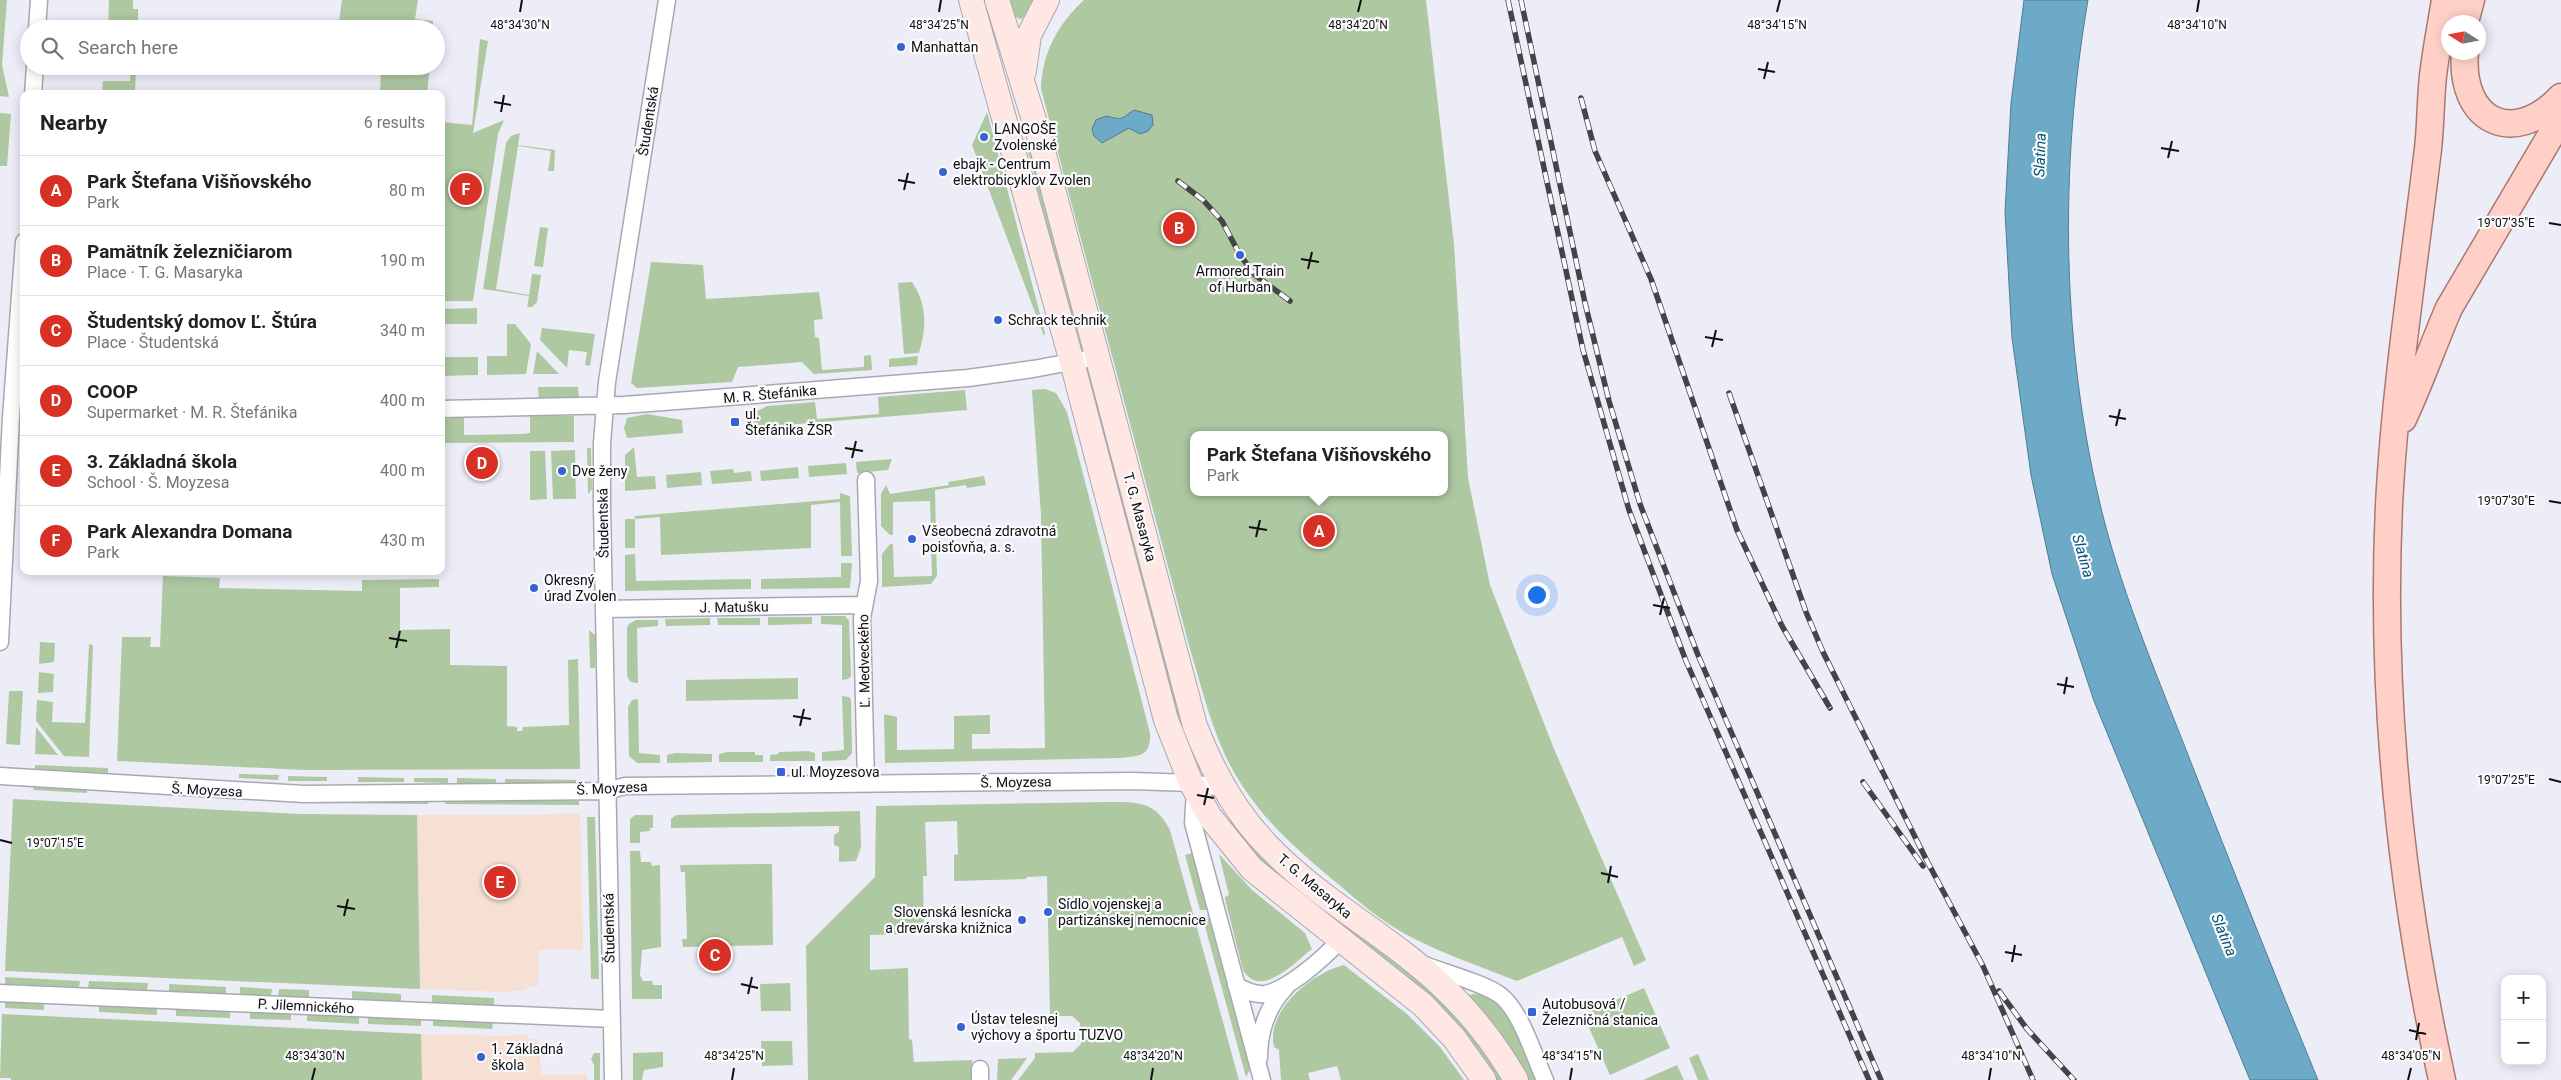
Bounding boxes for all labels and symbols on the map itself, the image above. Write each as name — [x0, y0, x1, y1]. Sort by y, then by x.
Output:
north arrow — [2441, 15, 2486, 60]
text: 48°34'30"N — [490, 18, 550, 32]
text: 48°34'25"N — [909, 18, 969, 32]
text: 48°34'20"N — [1328, 18, 1388, 32]
text: 48°34'15"N — [1747, 18, 1807, 32]
text: 48°34'10"N — [2167, 18, 2227, 32]
place label: Manhattan — [911, 39, 978, 55]
marker: Manhattan — [895, 41, 907, 53]
street label: Študentská — [634, 85, 661, 157]
place label: LANGOŠE Zvolenské — [994, 120, 1057, 153]
marker: LANGOŠE Zvolenské — [978, 131, 990, 143]
water label: Slatina — [2030, 132, 2050, 177]
place label: ebajk - Centrum elektrobicyklov Zvolen — [953, 156, 1091, 188]
marker: ebajk - Centrum elektrobicyklov Zvolen — [937, 166, 949, 178]
pin: F — [450, 170, 482, 208]
pin: B — [1163, 209, 1195, 247]
text: 19°07'35"E — [2477, 216, 2535, 230]
marker: Armored Train of Hurban — [1234, 249, 1246, 261]
place label: Armored Train of Hurban — [1196, 263, 1284, 295]
place label: Schrack technik — [1008, 312, 1108, 328]
marker: Schrack technik — [992, 314, 1004, 326]
street label: M. R. Štefánika — [722, 381, 817, 406]
place label: ul. Štefánika ŽSR — [745, 406, 833, 438]
marker: ul. Štefánika ŽSR — [729, 416, 741, 428]
pin: D — [466, 444, 498, 482]
place label: Dve ženy — [572, 463, 628, 479]
marker: Dve ženy — [556, 465, 568, 477]
street label: T. G. Masaryka — [1120, 471, 1160, 563]
street label: Študentská — [593, 488, 612, 558]
text: 19°07'30"E — [2477, 494, 2535, 508]
pin: A — [1303, 512, 1335, 550]
place label: Všeobecná zdravotná poisťovňa, a. s. — [922, 523, 1056, 555]
water label: Slatina — [2068, 532, 2098, 580]
marker: Všeobecná zdravotná poisťovňa, a. s. — [906, 533, 918, 545]
place label: Okresný úrad Zvolen — [544, 572, 617, 604]
marker: Okresný úrad Zvolen — [528, 582, 540, 594]
your location — [1524, 582, 1550, 608]
street label: J. Matušku — [699, 598, 769, 616]
street label: Ľ. Medveckého — [855, 614, 873, 708]
place label: ul. Moyzesova — [791, 764, 880, 780]
marker: ul. Moyzesova — [775, 766, 787, 778]
street label: Š. Moyzesa — [980, 772, 1052, 791]
text: 19°07'25"E — [2477, 773, 2535, 787]
street label: Š. Moyzesa — [576, 777, 648, 798]
street label: Š. Moyzesa — [171, 779, 243, 800]
text: 19°07'15"E — [26, 836, 84, 850]
street label: T. G. Masaryka — [1275, 850, 1355, 922]
pin: E — [484, 863, 516, 901]
street label: Študentská — [599, 893, 618, 963]
place label: Sídlo vojenskej a partizánskej nemocnice — [1058, 896, 1206, 928]
place label: Slovenská lesnícka a drevárska knižnica — [885, 904, 1012, 936]
marker: Sídlo vojenskej a partizánskej nemocnice — [1042, 906, 1054, 918]
water label: Slatina — [2207, 911, 2241, 959]
marker: Slovenská lesnícka a drevárska knižnica — [1016, 914, 1028, 926]
pin: C — [699, 936, 731, 974]
street label: P. Jilemnického — [257, 995, 355, 1017]
place label: Autobusová / Železničná stanica — [1542, 996, 1658, 1028]
marker: Autobusová / Železničná stanica — [1526, 1006, 1538, 1018]
place label: Ústav telesnej výchovy a športu TUZVO — [971, 1010, 1123, 1043]
marker: Ústav telesnej výchovy a športu TUZVO — [955, 1021, 967, 1033]
place label: 1. Základná škola — [491, 1041, 563, 1073]
text: 48°34'30"N — [285, 1049, 345, 1063]
text: 48°34'25"N — [704, 1049, 764, 1063]
text: 48°34'20"N — [1123, 1049, 1183, 1063]
text: 48°34'15"N — [1542, 1049, 1602, 1063]
text: 48°34'10"N — [1961, 1049, 2021, 1063]
text: 48°34'05"N — [2381, 1049, 2441, 1063]
marker: 1. Základná škola — [475, 1051, 487, 1063]

